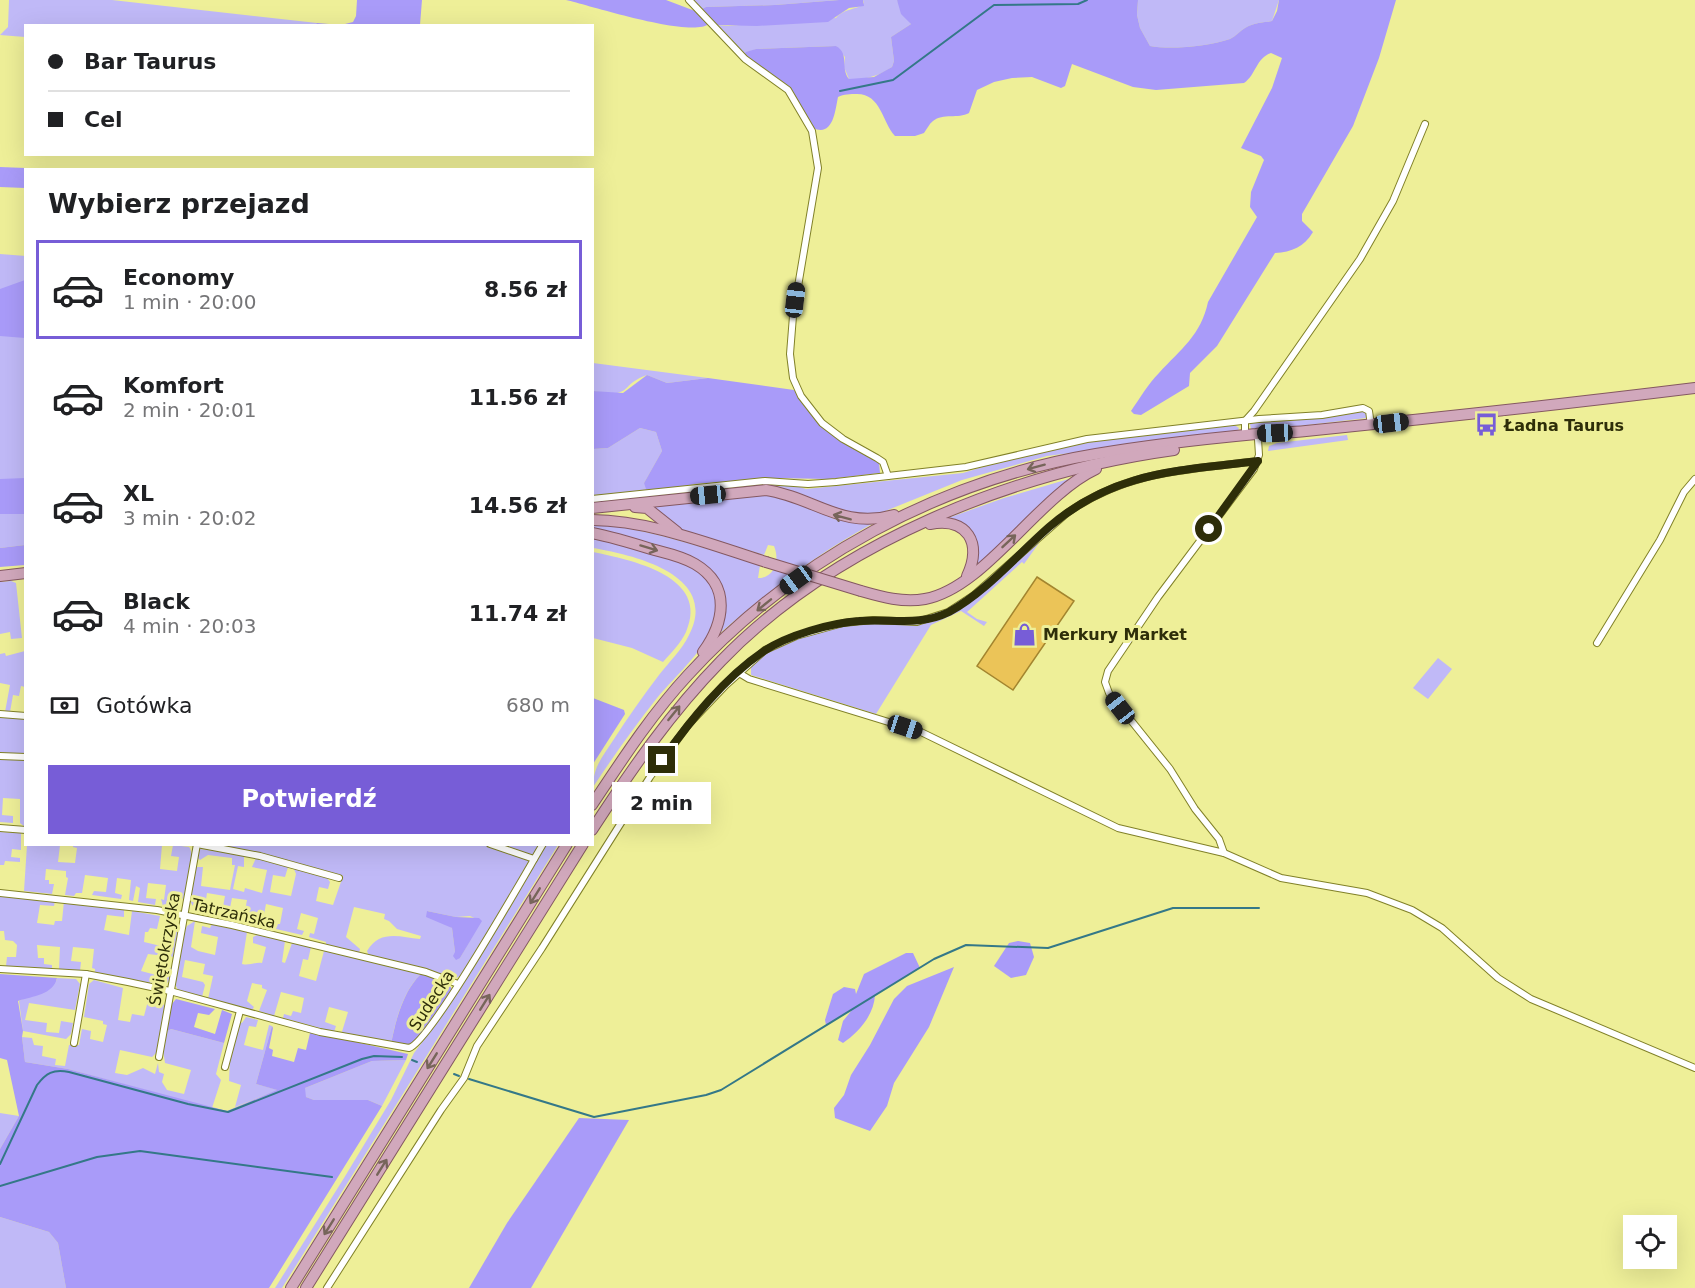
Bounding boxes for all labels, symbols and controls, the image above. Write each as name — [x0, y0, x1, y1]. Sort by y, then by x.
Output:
text: Bar Taurus — [84, 49, 216, 74]
text: Cel — [84, 107, 123, 132]
text: Wybierz przejazd — [48, 188, 310, 219]
icon: car — [51, 263, 105, 317]
text: Economy — [123, 265, 234, 290]
text: 8.56 zł — [484, 277, 567, 302]
car — [784, 281, 806, 319]
text: 1 min · 20:00 — [123, 290, 257, 314]
icon: car — [51, 371, 105, 425]
text: Komfort — [123, 373, 224, 398]
text: 11.56 zł — [469, 385, 567, 410]
text: 2 min · 20:01 — [123, 398, 257, 422]
car — [1372, 412, 1410, 434]
bus stop icon: Ładna Taurus — [1473, 412, 1499, 438]
place label: Ładna Taurus — [1503, 416, 1624, 435]
car — [1257, 423, 1293, 443]
one-way arrow — [1027, 462, 1046, 473]
icon: car — [51, 479, 105, 533]
text: XL — [123, 481, 154, 506]
car — [689, 484, 727, 506]
text: 14.56 zł — [469, 493, 567, 518]
text: 3 min · 20:02 — [123, 506, 257, 530]
one-way arrow — [833, 510, 852, 522]
route start — [1195, 515, 1222, 542]
one-way arrow — [1002, 534, 1017, 548]
one-way arrow — [639, 543, 658, 554]
car — [776, 562, 816, 598]
icon: car — [51, 587, 105, 641]
text: Black — [123, 589, 190, 614]
one-way arrow — [756, 598, 772, 611]
text: 11.74 zł — [469, 601, 567, 626]
text: 4 min · 20:03 — [123, 614, 257, 638]
shop icon: Merkury Market — [1012, 621, 1038, 647]
place label: Merkury Market — [1043, 625, 1187, 644]
car — [1102, 688, 1138, 728]
icon: cash — [48, 689, 81, 722]
text: Gotówka — [96, 693, 192, 718]
text: 680 m — [506, 693, 570, 717]
one-way arrow — [668, 706, 681, 722]
car — [885, 713, 925, 741]
route end — [648, 746, 675, 773]
button: Potwierdź — [48, 765, 570, 834]
callout: 2 min — [612, 781, 712, 823]
text: 2 min — [630, 791, 693, 815]
one-way arrow — [529, 887, 541, 904]
street label: Świętokrzyska — [145, 891, 184, 1007]
street label: Tatrzańska — [189, 894, 278, 932]
street label: Sudecka — [405, 967, 458, 1034]
one-way arrow — [480, 994, 492, 1011]
one-way arrow — [426, 1052, 438, 1069]
one-way arrow — [376, 1159, 388, 1176]
map controls — [1623, 1215, 1677, 1269]
button: locate — [1623, 1215, 1677, 1269]
one-way arrow — [322, 1218, 334, 1235]

